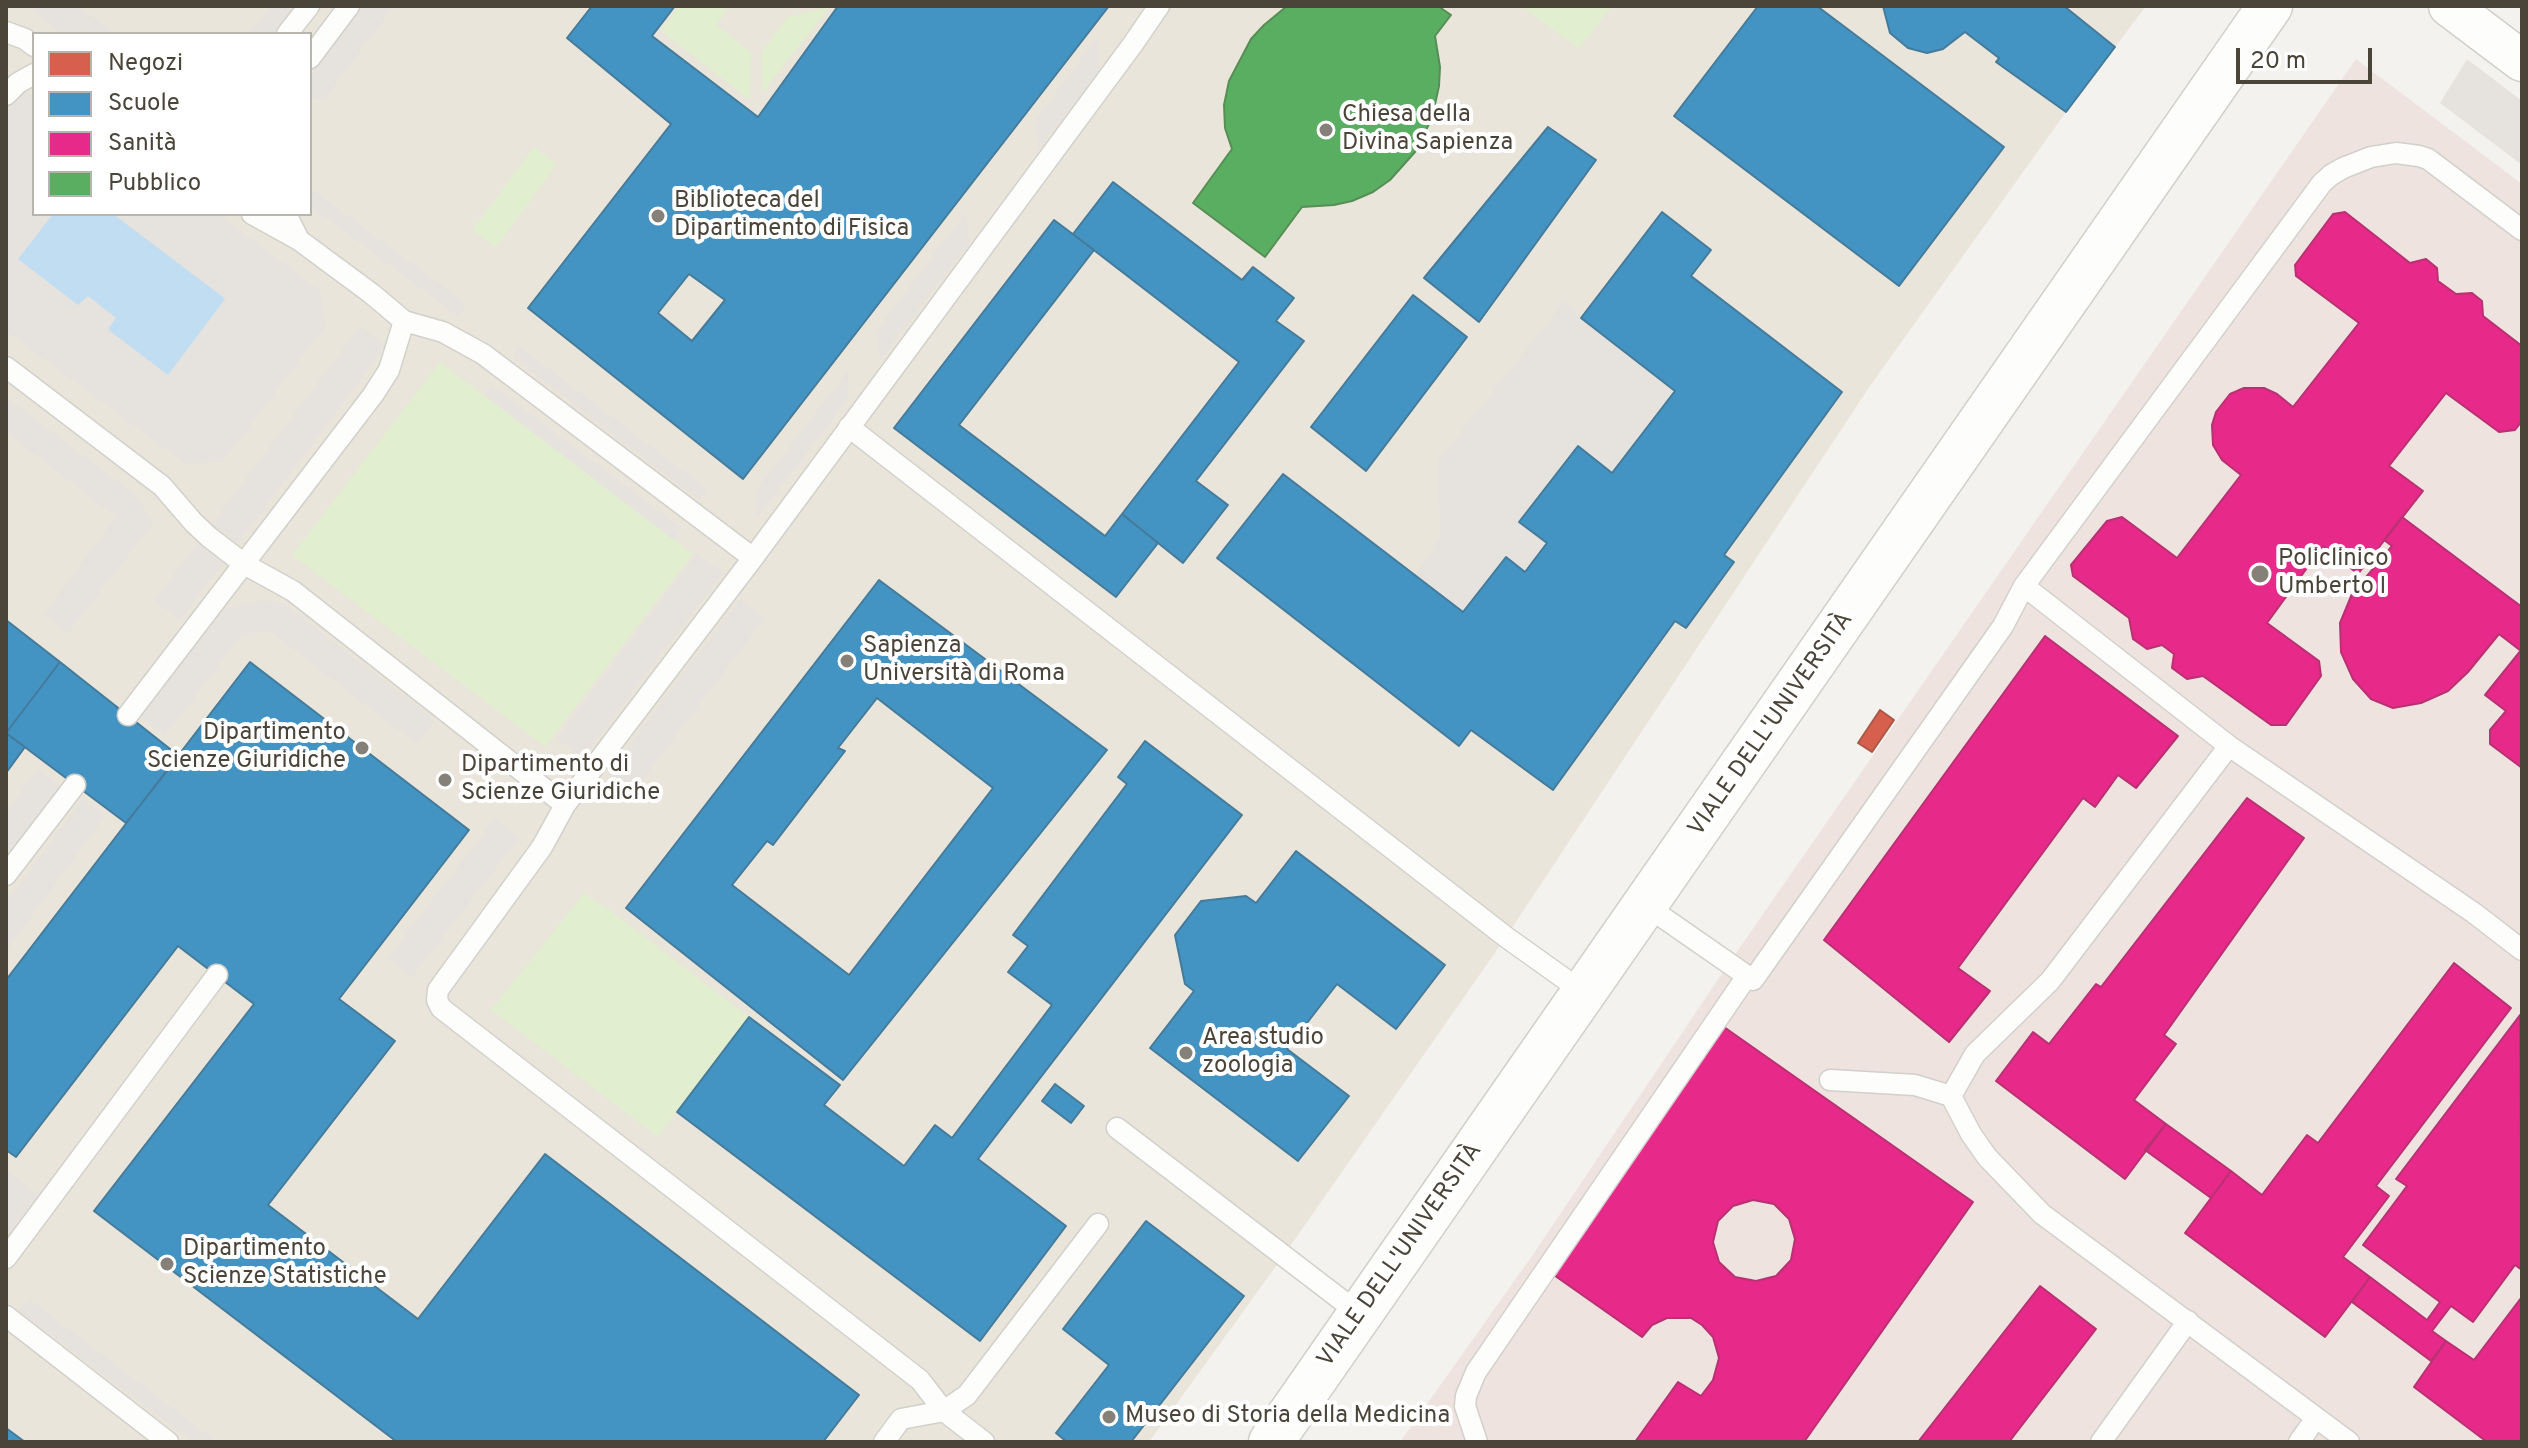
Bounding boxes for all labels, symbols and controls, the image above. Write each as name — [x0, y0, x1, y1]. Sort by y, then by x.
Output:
legend — [32, 32, 312, 216]
scale bar — [2240, 32, 2376, 82]
text: 20 m — [2250, 47, 2306, 77]
text: Negozi — [108, 49, 183, 79]
text: Scuole — [108, 89, 180, 119]
place label: Chiesa della Divina Sapienza — [1342, 102, 1513, 158]
marker: Chiesa della Divina Sapienza — [1317, 121, 1335, 139]
text: Sanità — [108, 129, 176, 159]
text: Pubblico — [108, 169, 201, 199]
place label: Biblioteca del Dipartimento di Fisica — [674, 188, 909, 244]
marker: Biblioteca del Dipartimento di Fisica — [649, 207, 667, 225]
place label: Policlinico Umberto I — [2278, 546, 2389, 602]
marker: Policlinico Umberto I — [2249, 563, 2271, 585]
street label: VIALE DELL'UNIVERSITÀ — [1684, 607, 1860, 843]
place label: Sapienza Università di Roma — [863, 633, 1065, 689]
marker: Sapienza Università di Roma — [838, 652, 856, 670]
place label: Dipartimento Scienze Giuridiche — [147, 720, 346, 776]
marker: Dipartimento Scienze Giuridiche — [353, 739, 371, 757]
place label: Dipartimento di Scienze Giuridiche — [461, 752, 660, 808]
marker: Dipartimento di Scienze Giuridiche — [436, 771, 454, 789]
place label: Area studio zoologia — [1202, 1025, 1324, 1081]
marker: Area studio zoologia — [1177, 1044, 1195, 1062]
street label: VIALE DELL'UNIVERSITÀ — [1313, 1138, 1489, 1374]
place label: Dipartimento Scienze Statistiche — [183, 1236, 387, 1292]
marker: Dipartimento Scienze Statistiche — [158, 1255, 176, 1273]
place label: Museo di Storia della Medicina — [1125, 1403, 1450, 1431]
marker: Museo di Storia della Medicina — [1100, 1408, 1118, 1426]

